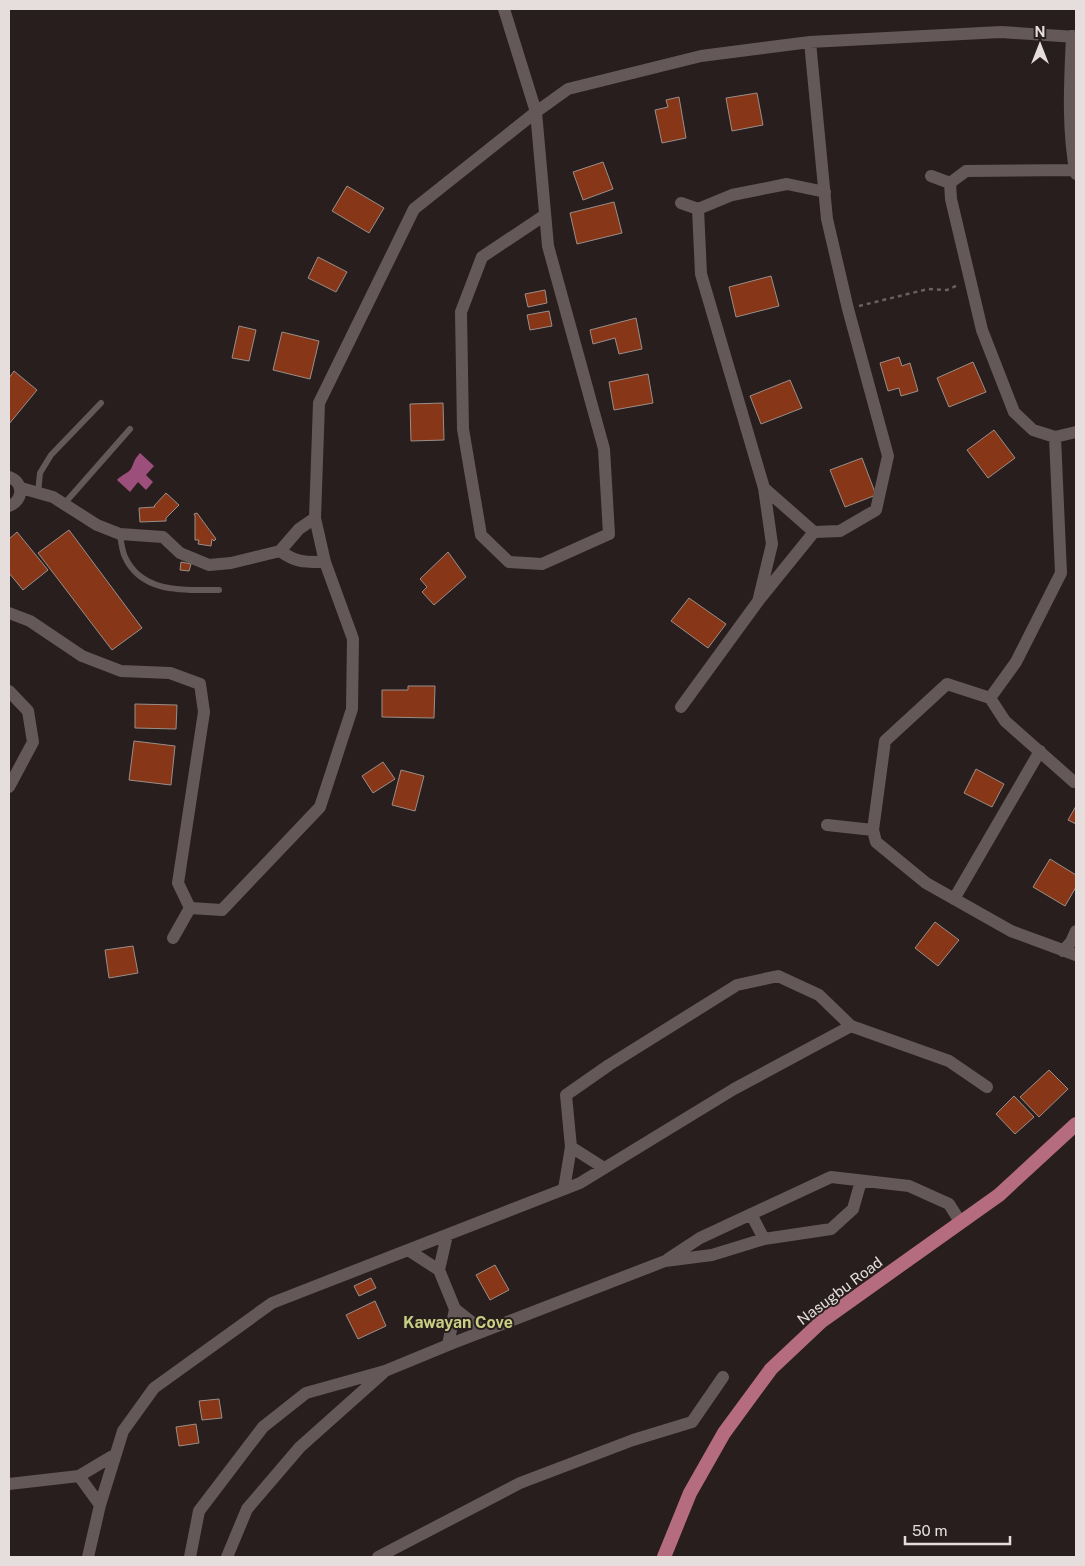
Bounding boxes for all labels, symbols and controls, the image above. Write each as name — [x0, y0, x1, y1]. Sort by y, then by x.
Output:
north arrow — [1015, 20, 1065, 70]
text: N — [1035, 24, 1045, 40]
street label: Nasugbu Road — [794, 1253, 886, 1328]
district label: Kawayan Cove — [403, 1313, 513, 1332]
scale bar — [905, 1514, 1010, 1546]
text: 50 m — [912, 1522, 947, 1539]

